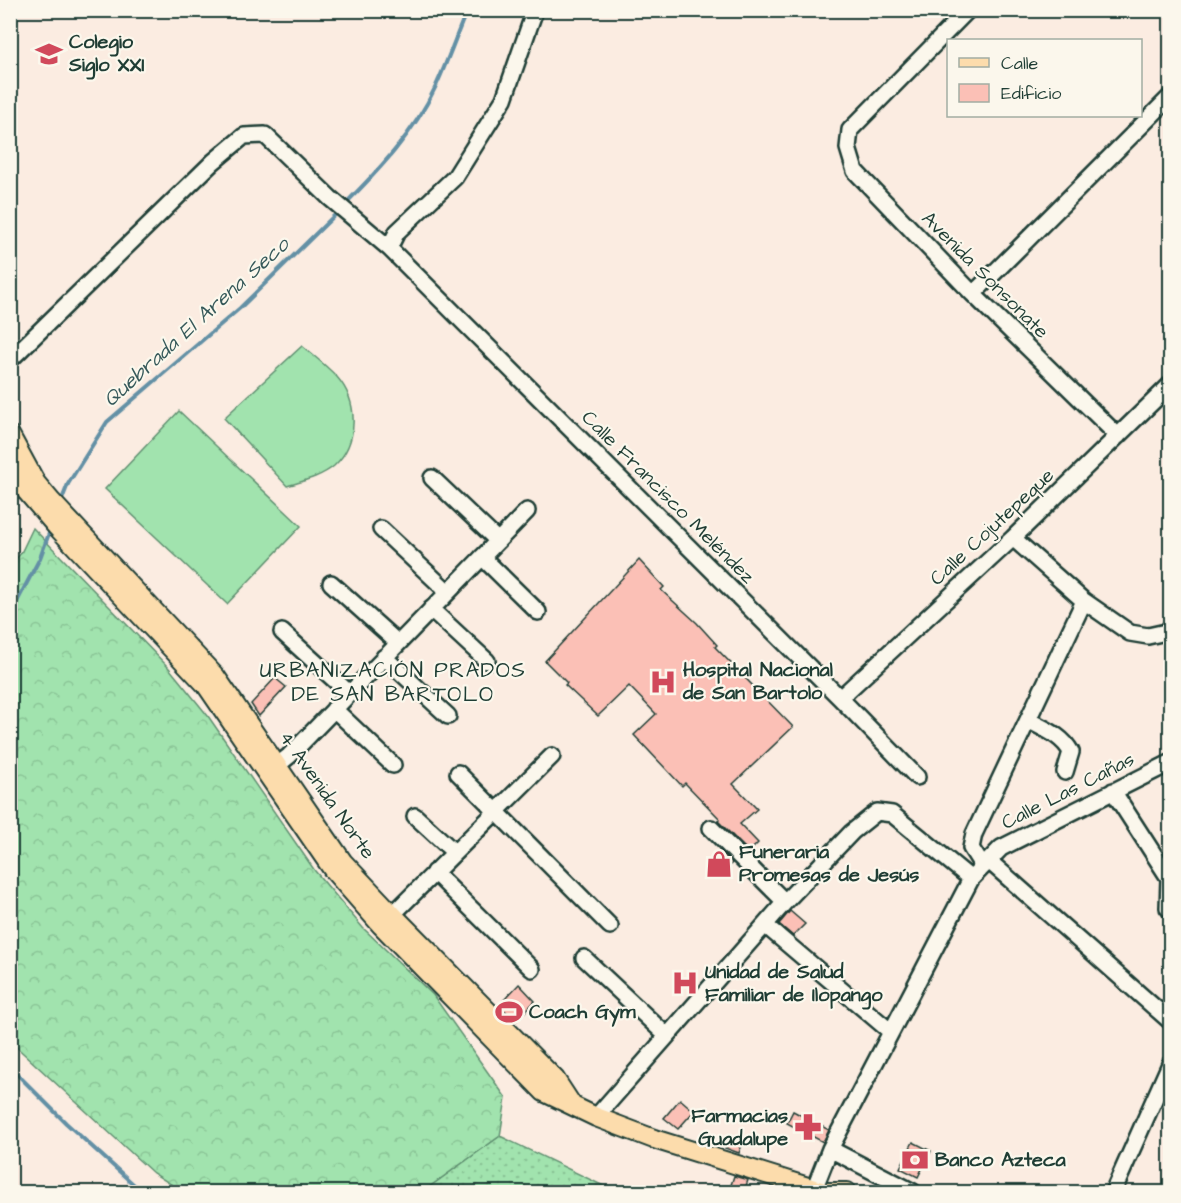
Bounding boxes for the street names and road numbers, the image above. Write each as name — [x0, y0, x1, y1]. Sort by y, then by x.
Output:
street label: Avenida Sonsonate — [915, 205, 1055, 345]
street label: Calle Francisco Meléndez — [575, 404, 761, 590]
street label: Calle Cojutepeque — [924, 462, 1060, 592]
street label: 4 Avenida Norte — [272, 725, 382, 865]
street label: Calle Las Cañas — [997, 745, 1139, 837]

